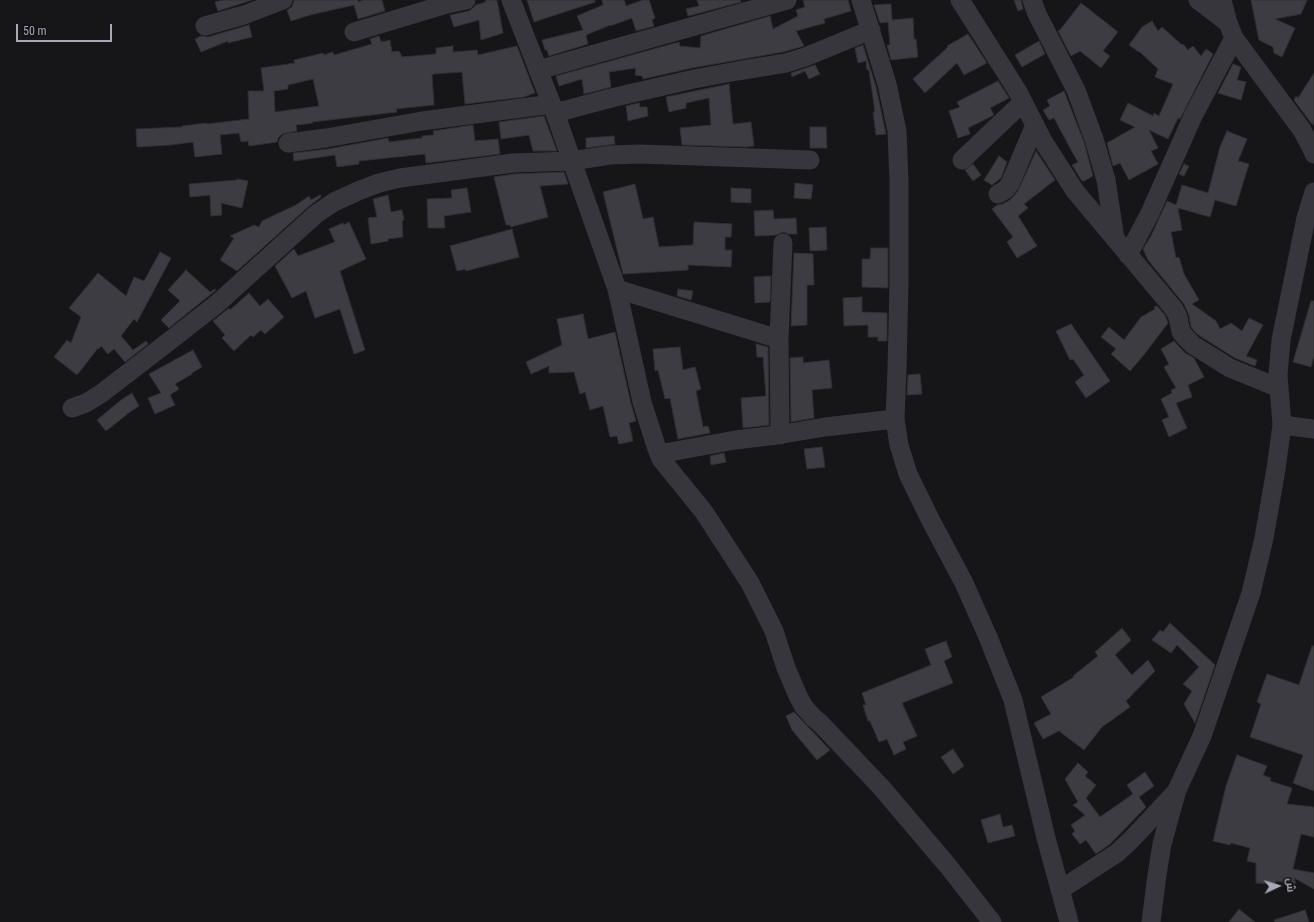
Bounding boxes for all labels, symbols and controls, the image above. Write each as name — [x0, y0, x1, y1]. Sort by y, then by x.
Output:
scale bar — [18, 16, 114, 42]
text: 50 m — [23, 24, 47, 38]
north arrow — [1258, 866, 1298, 906]
text: ش — [1283, 878, 1297, 893]

